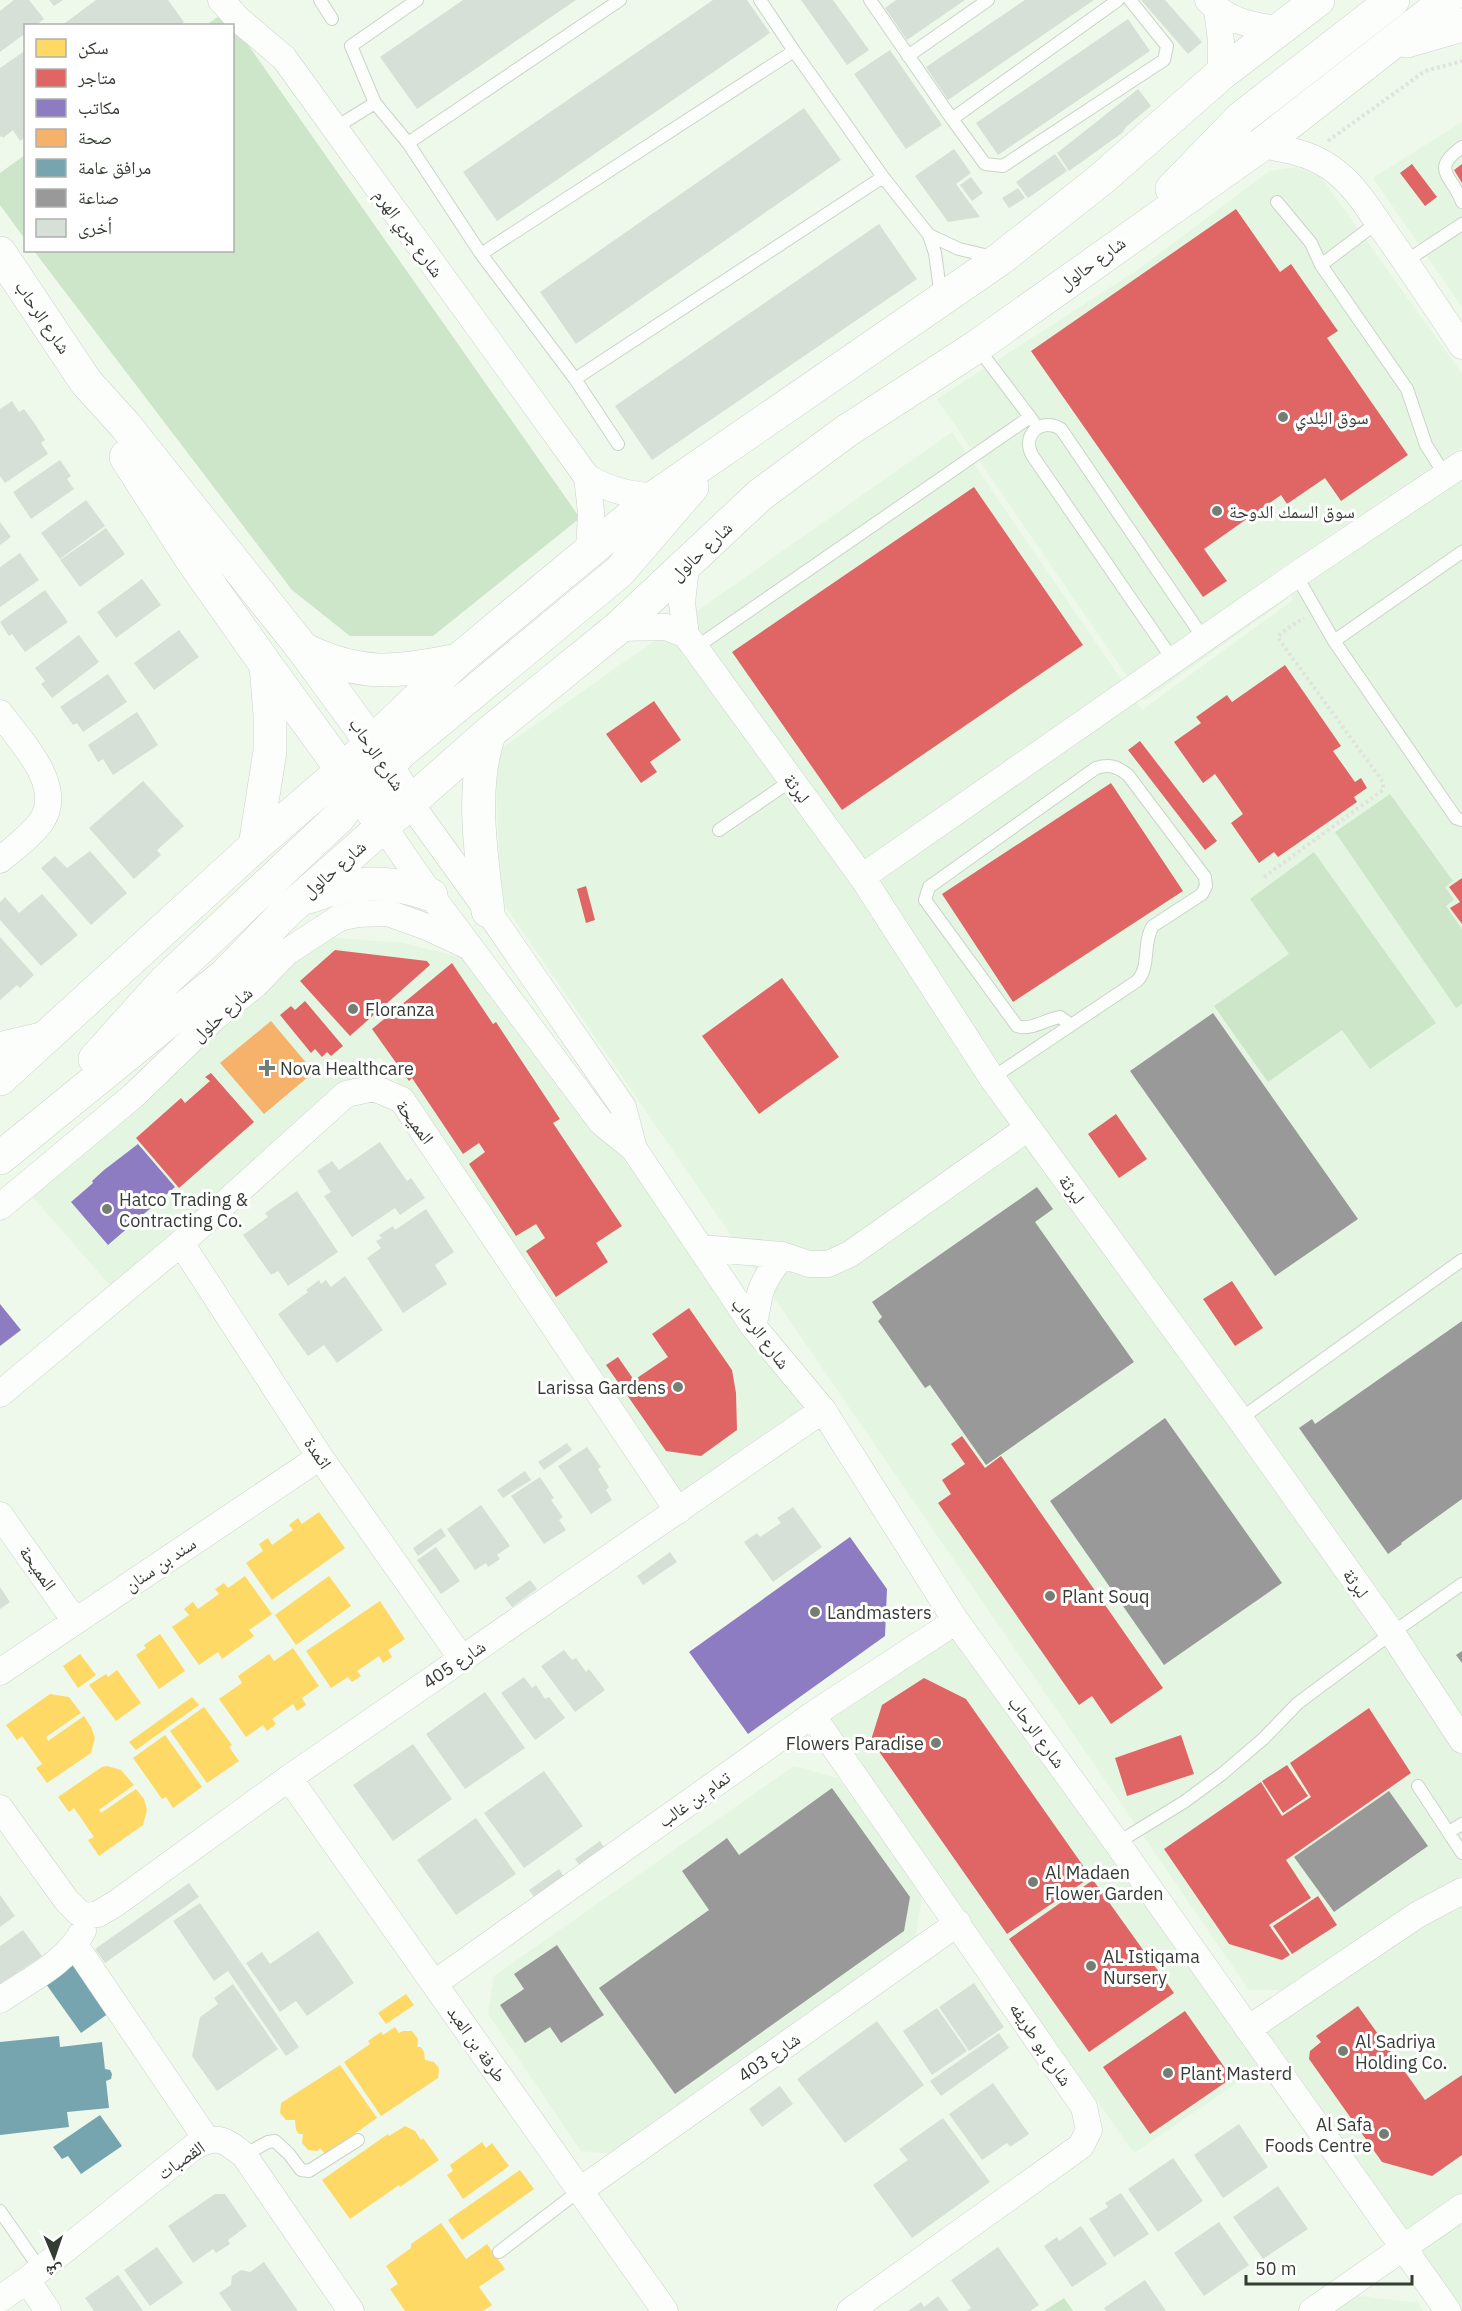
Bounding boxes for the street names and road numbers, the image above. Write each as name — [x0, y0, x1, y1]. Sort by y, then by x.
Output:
street label: شارع جري الهرم — [366, 184, 449, 284]
street label: شارع حالول — [1054, 231, 1130, 295]
street label: شارع الرحاب — [10, 276, 76, 358]
street label: شارع حالول — [665, 516, 737, 586]
street label: شارع الرحاب — [344, 713, 410, 795]
street label: لبرثة — [779, 769, 815, 807]
street label: شارع حالول — [297, 835, 371, 903]
street label: شارع حلول — [187, 981, 257, 1047]
street label: المميحة — [391, 1095, 439, 1149]
street label: لبرثة — [1054, 1170, 1090, 1208]
street label: شارع الرحاب — [727, 1293, 795, 1373]
street label: اثمدة — [299, 1433, 337, 1473]
street label: سند بن سنان — [120, 1532, 200, 1596]
street label: المميحة — [14, 1541, 62, 1595]
street label: لبرثة — [1338, 1564, 1374, 1602]
street label: شارع 405 — [418, 1635, 490, 1693]
street label: شارع الرحاب — [1003, 1691, 1071, 1773]
street label: تمام بن غالب — [653, 1766, 735, 1833]
street label: شارع بو طريفه — [1004, 1998, 1078, 2090]
street label: طرفة بن العبد — [442, 2001, 512, 2087]
street label: شارع 403 — [733, 2027, 805, 2087]
street label: القصبات — [153, 2135, 209, 2185]

